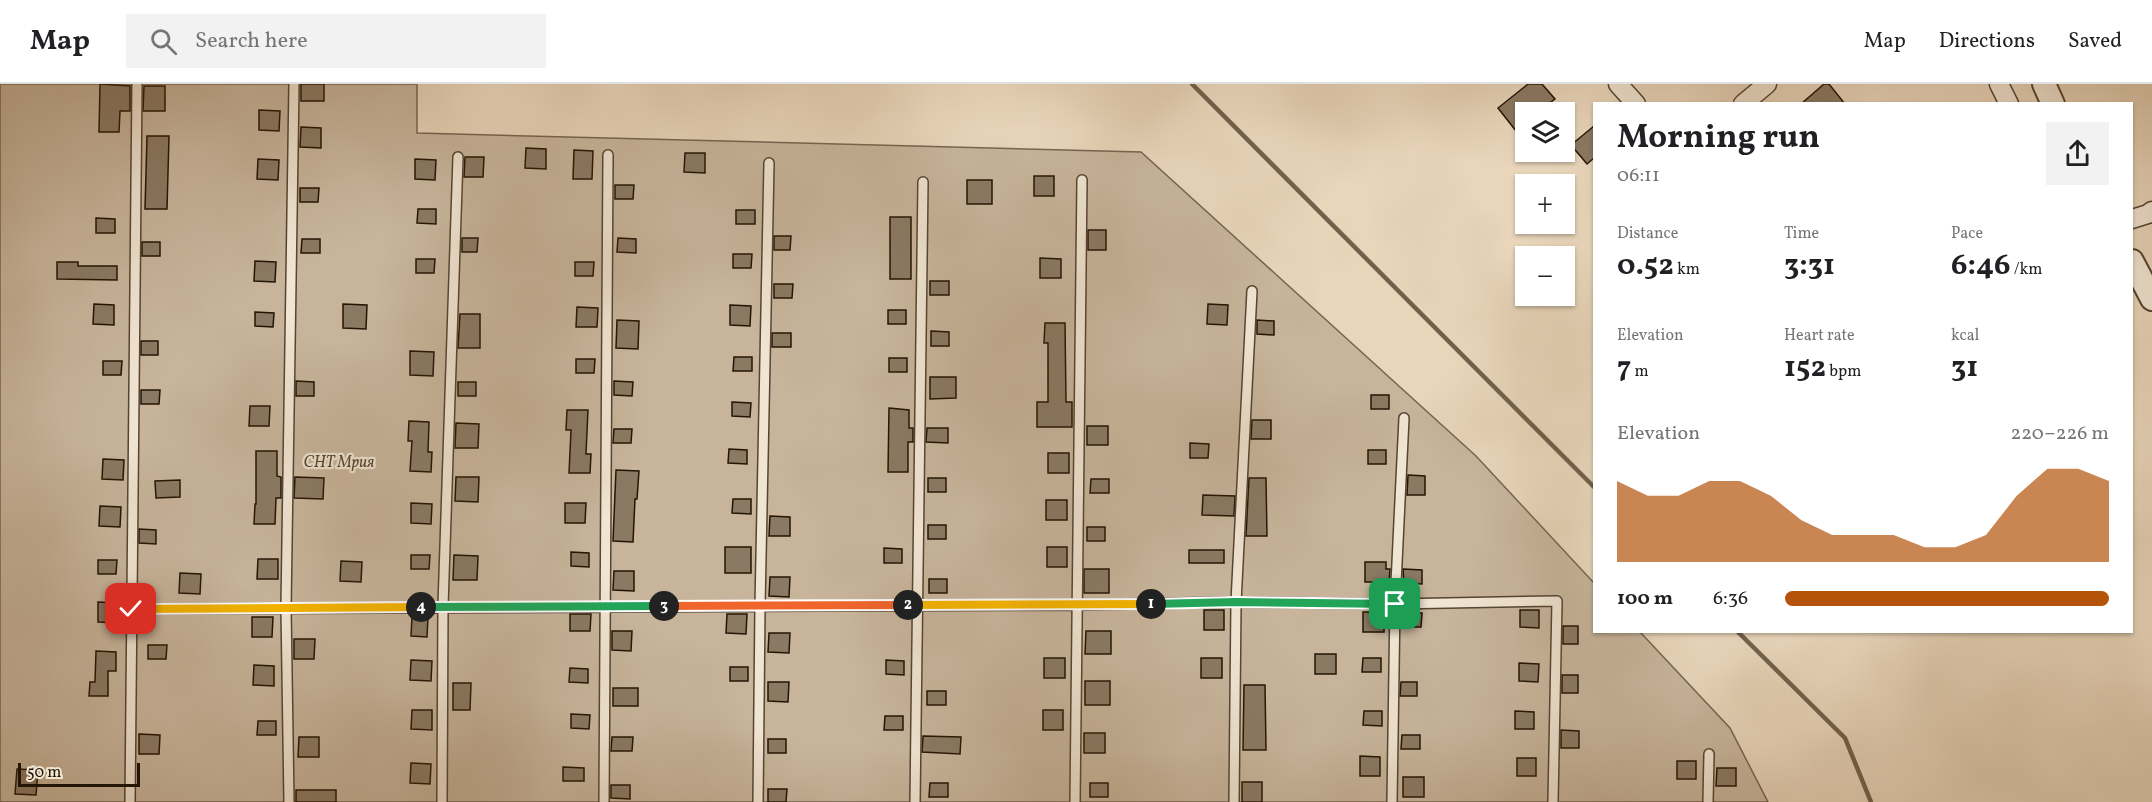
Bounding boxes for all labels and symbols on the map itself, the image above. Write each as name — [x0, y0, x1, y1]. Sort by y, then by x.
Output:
park label: СНТ Мрия — [304, 452, 374, 474]
pin — [1369, 578, 1420, 629]
pin — [105, 583, 156, 634]
pin: 1 — [1136, 589, 1166, 619]
pin: 2 — [893, 590, 923, 620]
pin: 3 — [649, 591, 679, 621]
pin: 4 — [406, 592, 436, 622]
scale bar — [18, 760, 140, 788]

